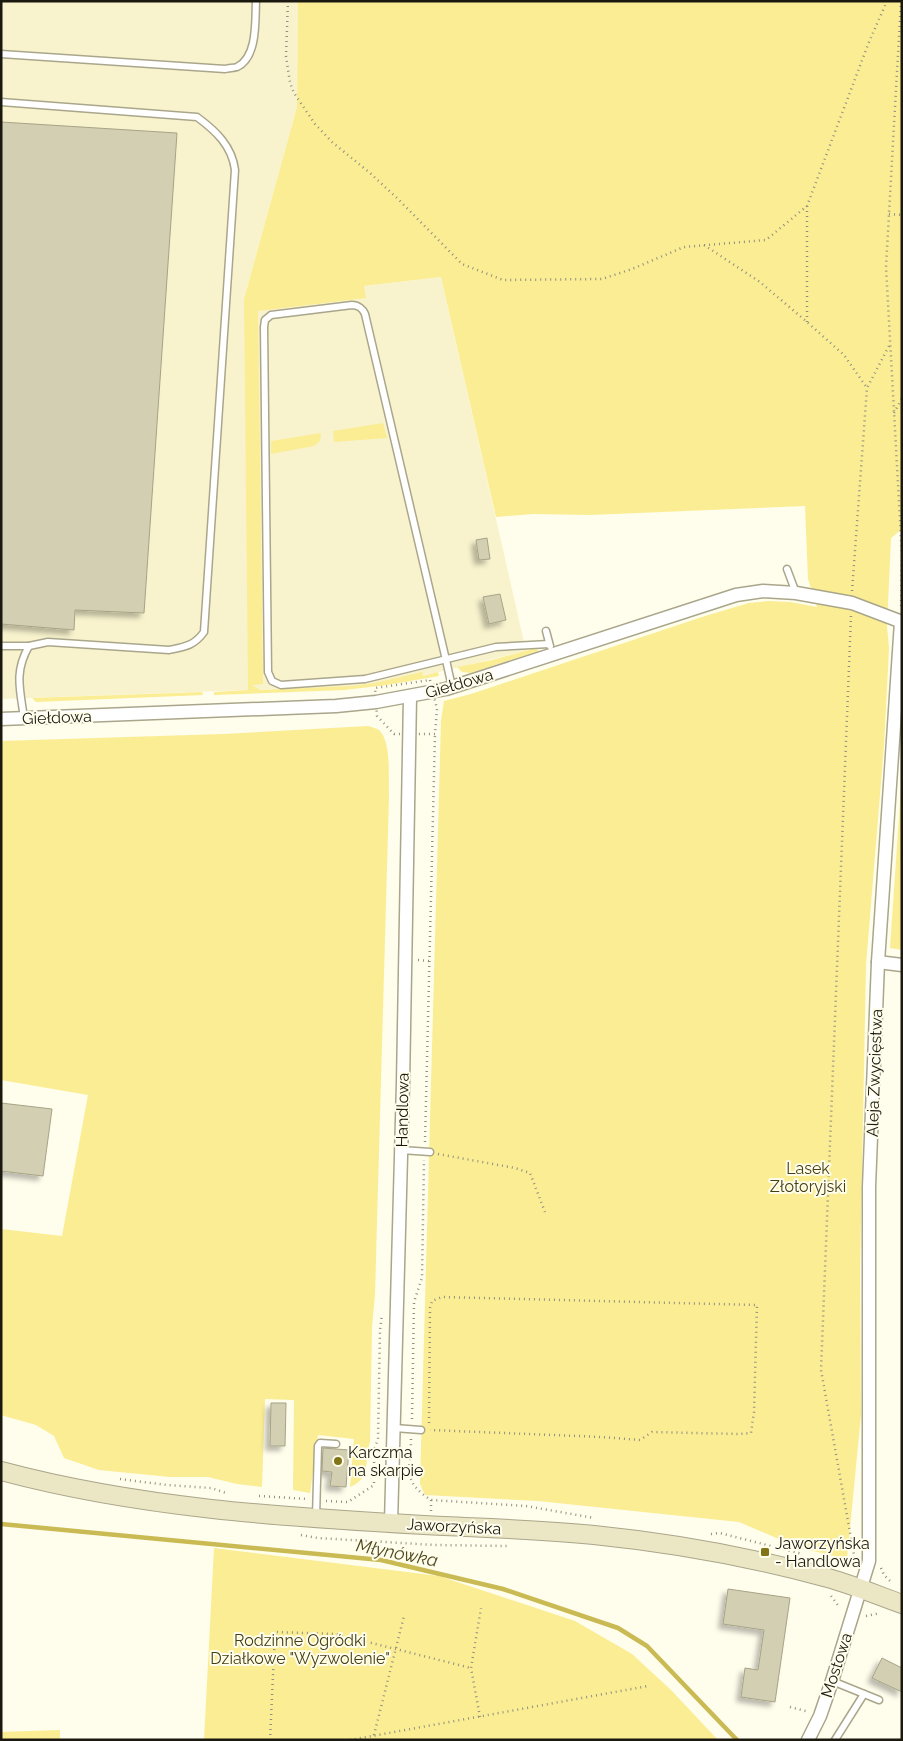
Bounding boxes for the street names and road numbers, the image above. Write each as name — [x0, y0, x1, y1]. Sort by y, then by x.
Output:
street label: Giełdowa — [423, 665, 495, 702]
street label: Giełdowa — [22, 707, 92, 728]
street label: Aleja Zwycięstwa — [863, 1009, 886, 1138]
street label: Handlowa — [392, 1072, 413, 1148]
street label: Jaworzyńska — [406, 1515, 502, 1538]
street label: Mostowa — [817, 1630, 856, 1700]

